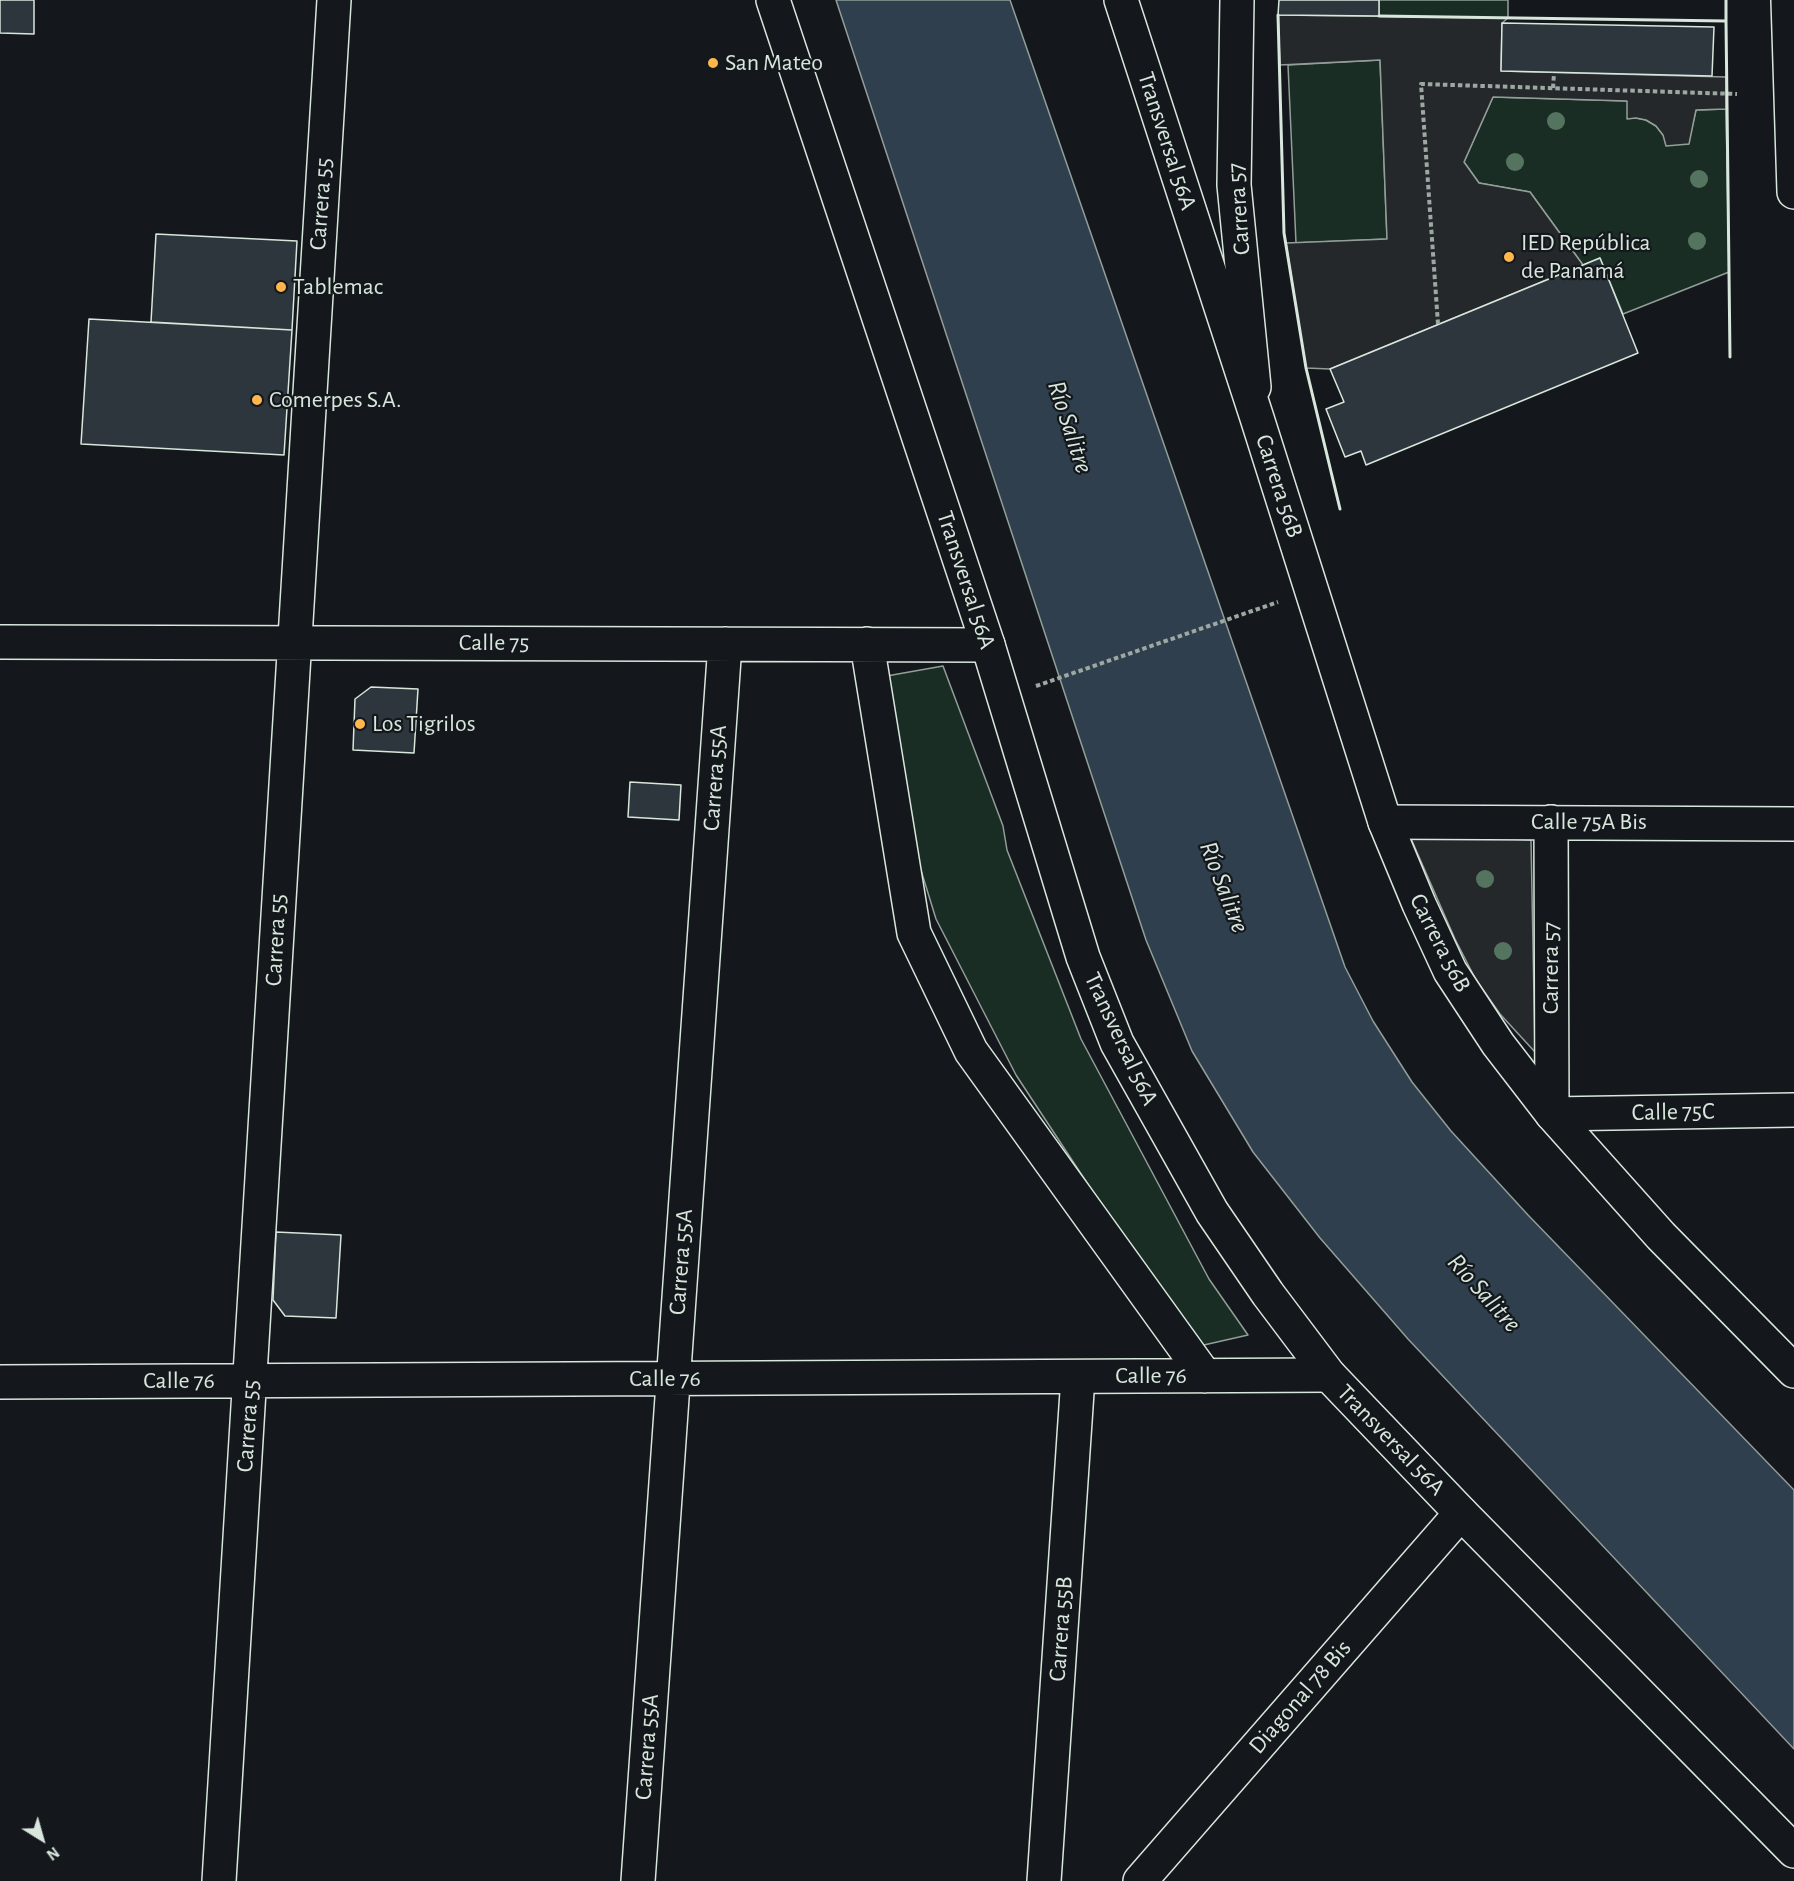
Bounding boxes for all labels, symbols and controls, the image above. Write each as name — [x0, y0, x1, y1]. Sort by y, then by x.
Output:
place label: San Mateo — [725, 49, 823, 77]
marker: San Mateo — [706, 56, 720, 70]
street label: Transversal 56A — [1131, 68, 1203, 214]
street label: Carrera 55 — [303, 157, 339, 251]
street label: Carrera 57 — [1221, 162, 1257, 256]
place label: IED República de Panamá — [1521, 229, 1651, 285]
marker: IED República de Panamá — [1502, 250, 1516, 264]
place label: Tablemac — [293, 273, 383, 301]
marker: Tablemac — [274, 280, 288, 294]
water label: Río Salitre — [1040, 377, 1100, 477]
place label: Comerpes S.A. — [269, 386, 401, 414]
marker: Comerpes S.A. — [250, 393, 264, 407]
street label: Carrera 56B — [1249, 431, 1309, 541]
street label: Transversal 56A — [930, 507, 1002, 653]
street label: Calle 75 — [459, 629, 529, 657]
place label: Los Tigrilos — [372, 710, 476, 738]
marker: Los Tigrilos — [353, 717, 367, 731]
street label: Carrera 55A — [697, 724, 733, 832]
street label: Calle 75A Bis — [1531, 808, 1647, 836]
water label: Río Salitre — [1192, 837, 1256, 937]
street label: Carrera 56B — [1403, 889, 1477, 997]
street label: Carrera 55 — [259, 893, 293, 987]
street label: Carrera 57 — [1537, 922, 1565, 1014]
street label: Transversal 56A — [1078, 968, 1164, 1110]
street label: Calle 75C — [1631, 1097, 1715, 1127]
street label: Carrera 55A — [663, 1208, 699, 1316]
water label: Río Salitre — [1440, 1247, 1528, 1339]
street label: Calle 76 — [1115, 1362, 1187, 1390]
street label: Calle 76 — [629, 1365, 701, 1393]
street label: Calle 76 — [143, 1367, 215, 1395]
street label: Transversal 56A — [1331, 1378, 1451, 1502]
street label: Carrera 55 — [230, 1379, 266, 1473]
street label: Carrera 55B — [1043, 1575, 1079, 1683]
street label: Diagonal 78 Bis — [1243, 1634, 1357, 1760]
street label: Carrera 55A — [629, 1693, 665, 1801]
north arrow — [12, 1809, 72, 1869]
text: N — [44, 1844, 62, 1863]

